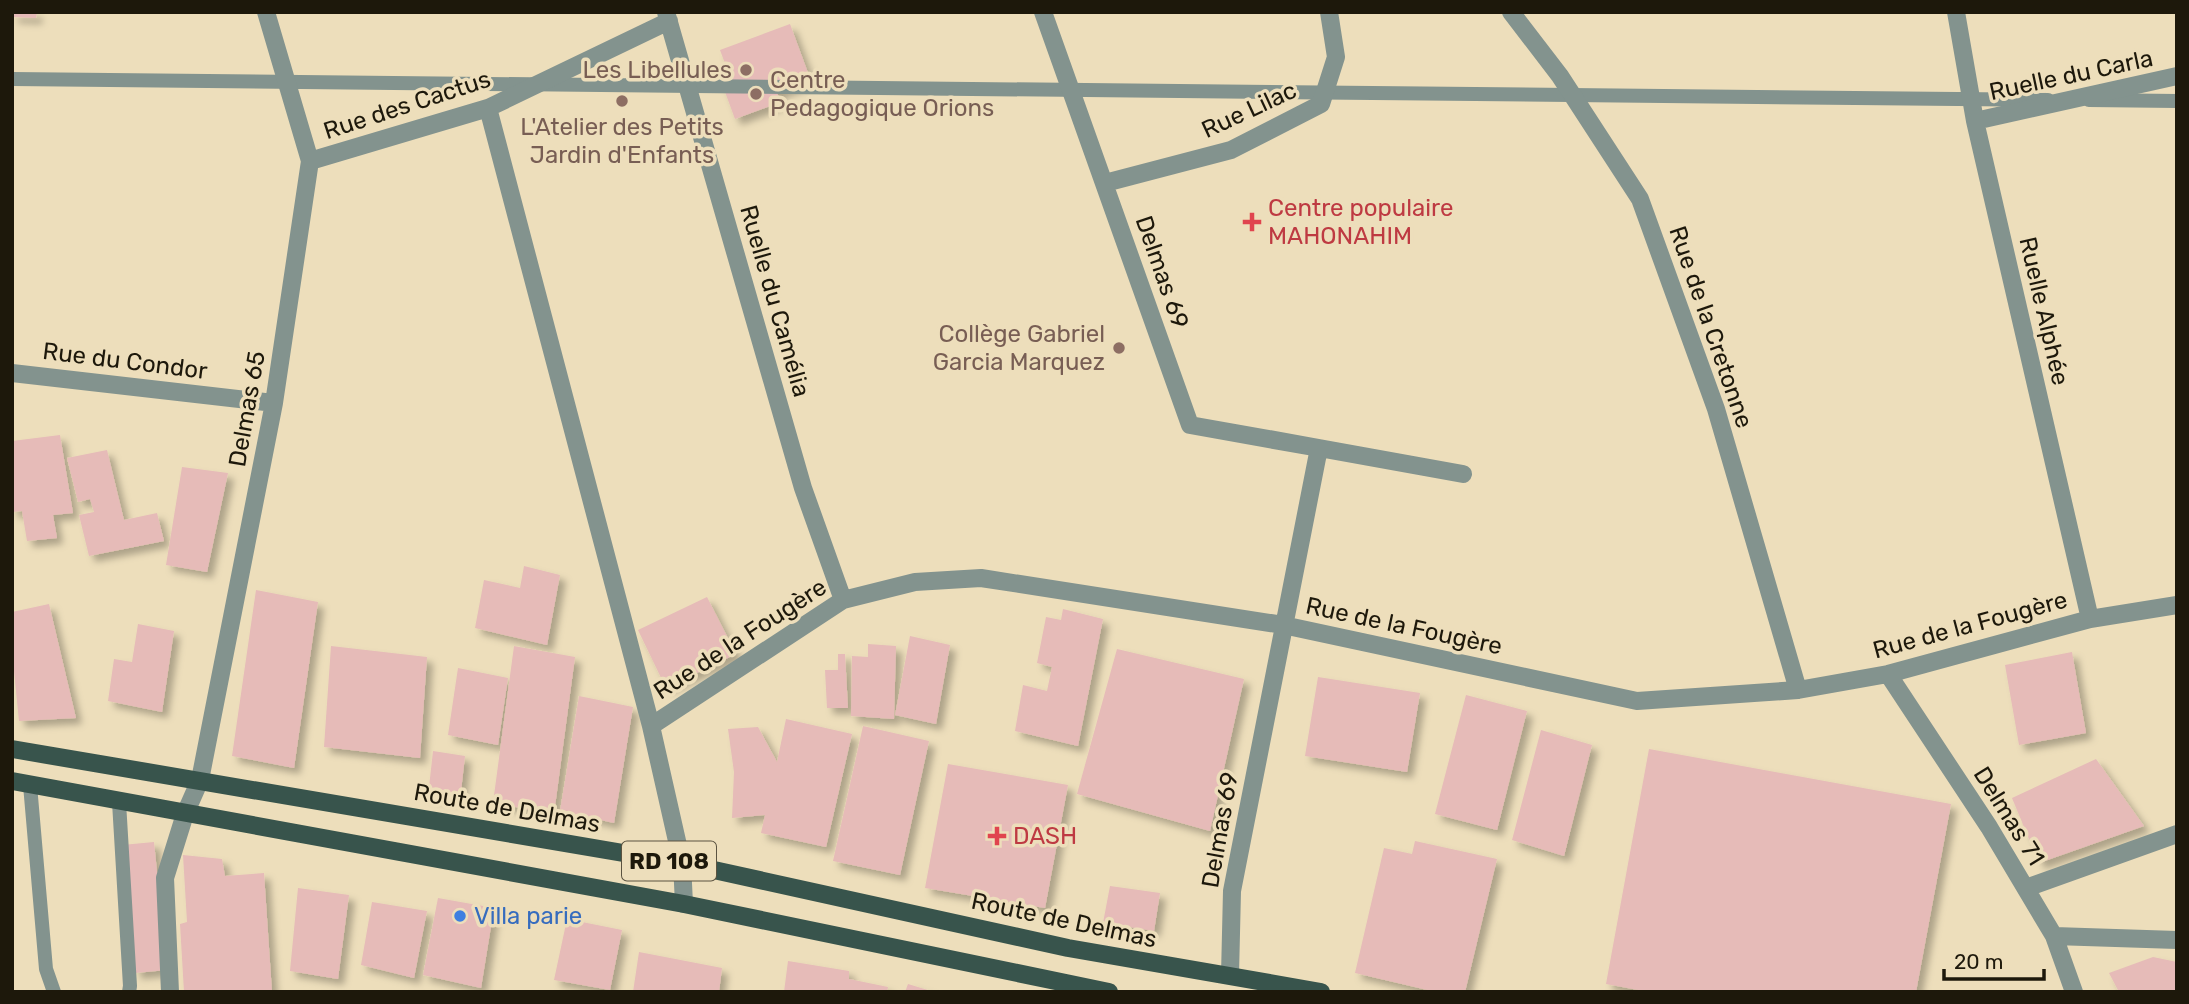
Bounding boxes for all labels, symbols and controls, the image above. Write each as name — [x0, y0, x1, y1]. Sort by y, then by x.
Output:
street label: Ruelle du Carla — [1987, 44, 2155, 106]
place label: Les Libellules — [583, 56, 732, 84]
marker: Les Libellules — [738, 62, 754, 78]
street label: Rue des Cactus — [320, 65, 494, 145]
place label: Centre Pedagogique Orions — [770, 66, 994, 122]
street label: Rue Lilac — [1197, 76, 1301, 144]
marker: Centre Pedagogique Orions — [748, 86, 764, 102]
marker: L'Atelier des Petits Jardin d'Enfants — [614, 93, 630, 109]
place label: L'Atelier des Petits Jardin d'Enfants — [520, 113, 724, 169]
place label: Centre populaire MAHONAHIM — [1268, 194, 1453, 250]
street label: Ruelle du Camélia — [734, 202, 816, 400]
street label: Delmas 69 — [1130, 212, 1194, 332]
marker: Centre populaire MAHONAHIM — [1242, 212, 1262, 232]
street label: Rue de la Cretonne — [1663, 222, 1759, 432]
street label: Ruelle Alphée — [2013, 234, 2075, 388]
place label: Collège Gabriel Garcia Marquez — [933, 320, 1105, 376]
street label: Rue du Condor — [41, 337, 209, 385]
marker: Collège Gabriel Garcia Marquez — [1111, 340, 1127, 356]
street label: Delmas 65 — [223, 349, 271, 469]
street label: Rue de la Fougère — [648, 573, 832, 705]
street label: Rue de la Fougère — [1870, 586, 2070, 664]
street label: Rue de la Fougère — [1303, 592, 1505, 660]
street label: Delmas 71 — [1968, 761, 2050, 871]
street label: Delmas 69 — [1196, 770, 1244, 890]
street label: Route de Delmas — [412, 778, 602, 838]
place label: DASH — [1013, 822, 1077, 850]
marker: DASH — [987, 826, 1007, 846]
road number: RD 108 — [622, 842, 716, 880]
street label: Route de Delmas — [969, 887, 1159, 953]
place label: Villa parie — [474, 902, 582, 930]
marker: Villa parie — [452, 908, 468, 924]
scale bar — [1944, 937, 2044, 981]
text: 20 m — [1954, 949, 2003, 974]

